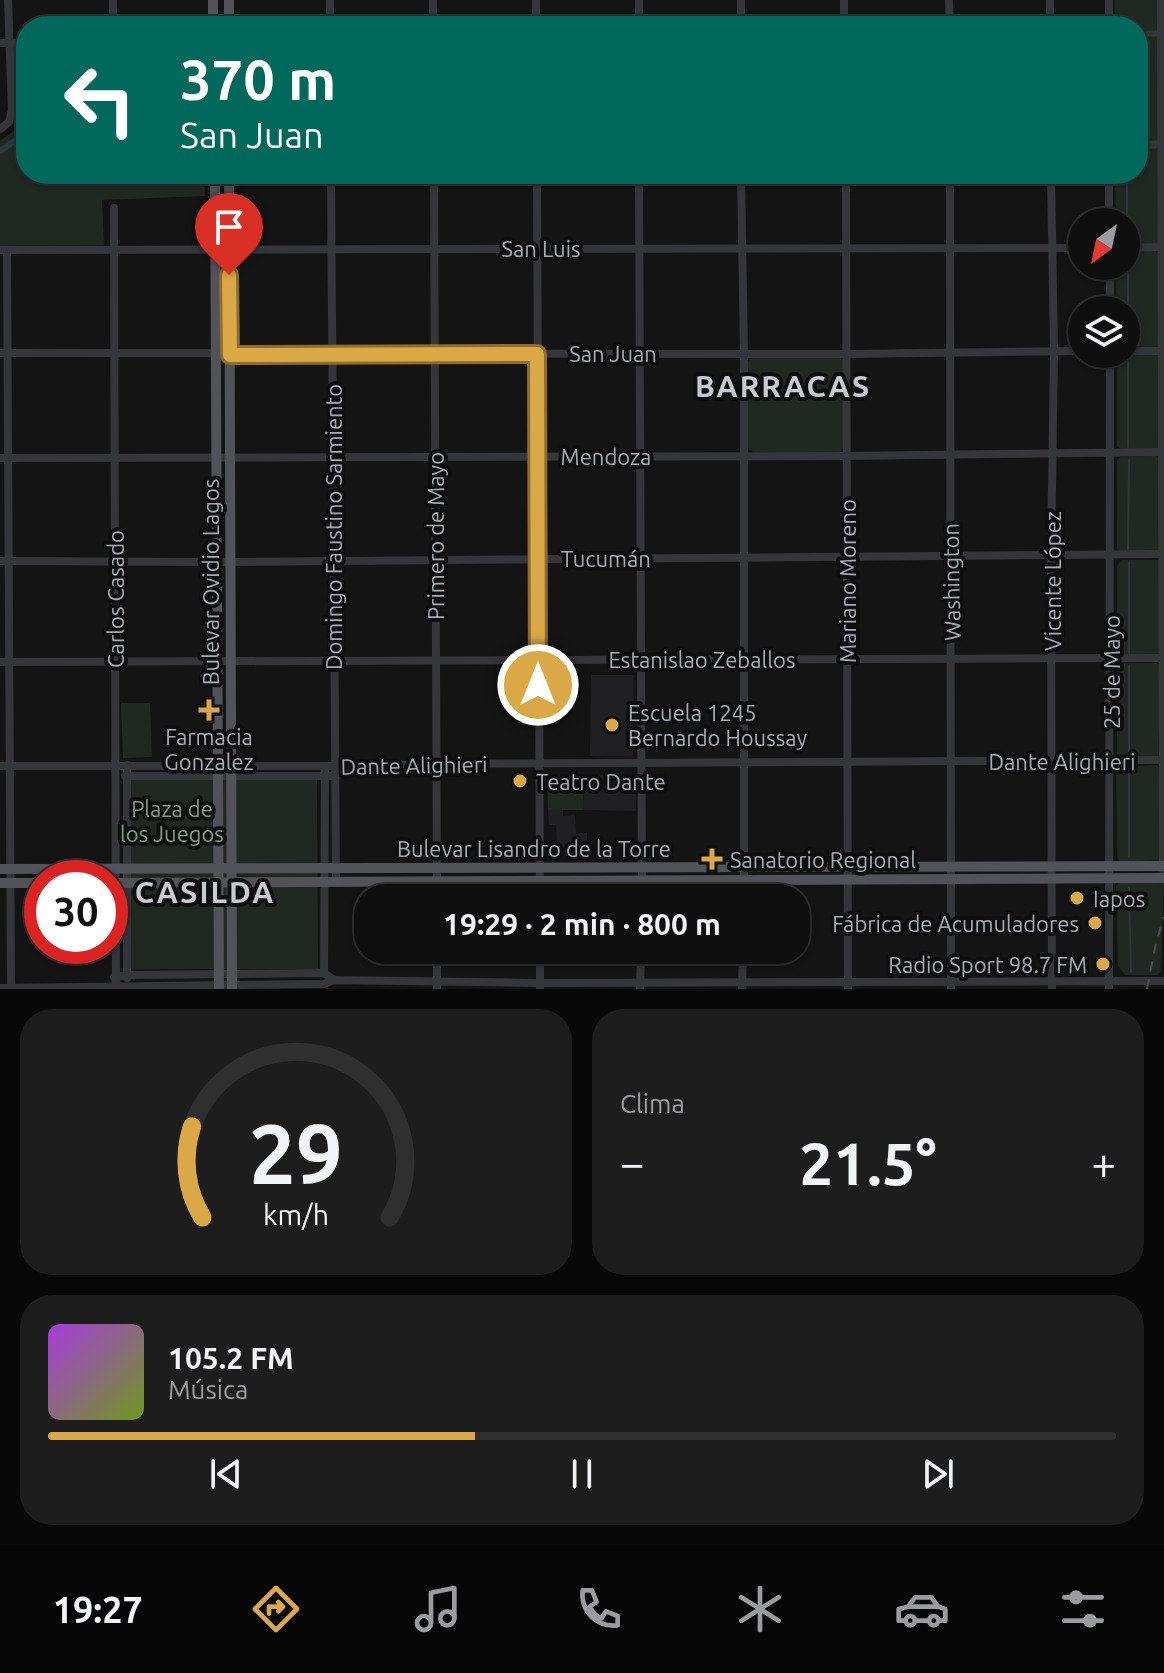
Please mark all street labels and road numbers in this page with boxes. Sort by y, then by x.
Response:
street label: San Luis [501,236,581,261]
street label: San Juan [569,341,657,366]
street label: Domingo Faustino Sarmiento [321,384,346,670]
street label: Mendoza [561,444,651,469]
street label: Primero de Mayo [423,452,448,620]
street label: Bulevar Ovidio Lagos [198,479,223,685]
street label: Mariano Moreno [835,499,860,663]
street label: Vicente López [1040,511,1065,651]
street label: Washington [937,523,965,641]
street label: Carlos Casado [103,530,128,668]
street label: Tucumán [561,546,651,571]
street label: 25 de Mayo [1099,615,1124,729]
street label: Estanislao Zeballos [609,647,795,672]
street label: Dante Alighieri [989,749,1135,774]
street label: Dante Alighieri [340,751,488,779]
street label: Bulevar Lisandro de la Torre [397,836,671,861]

